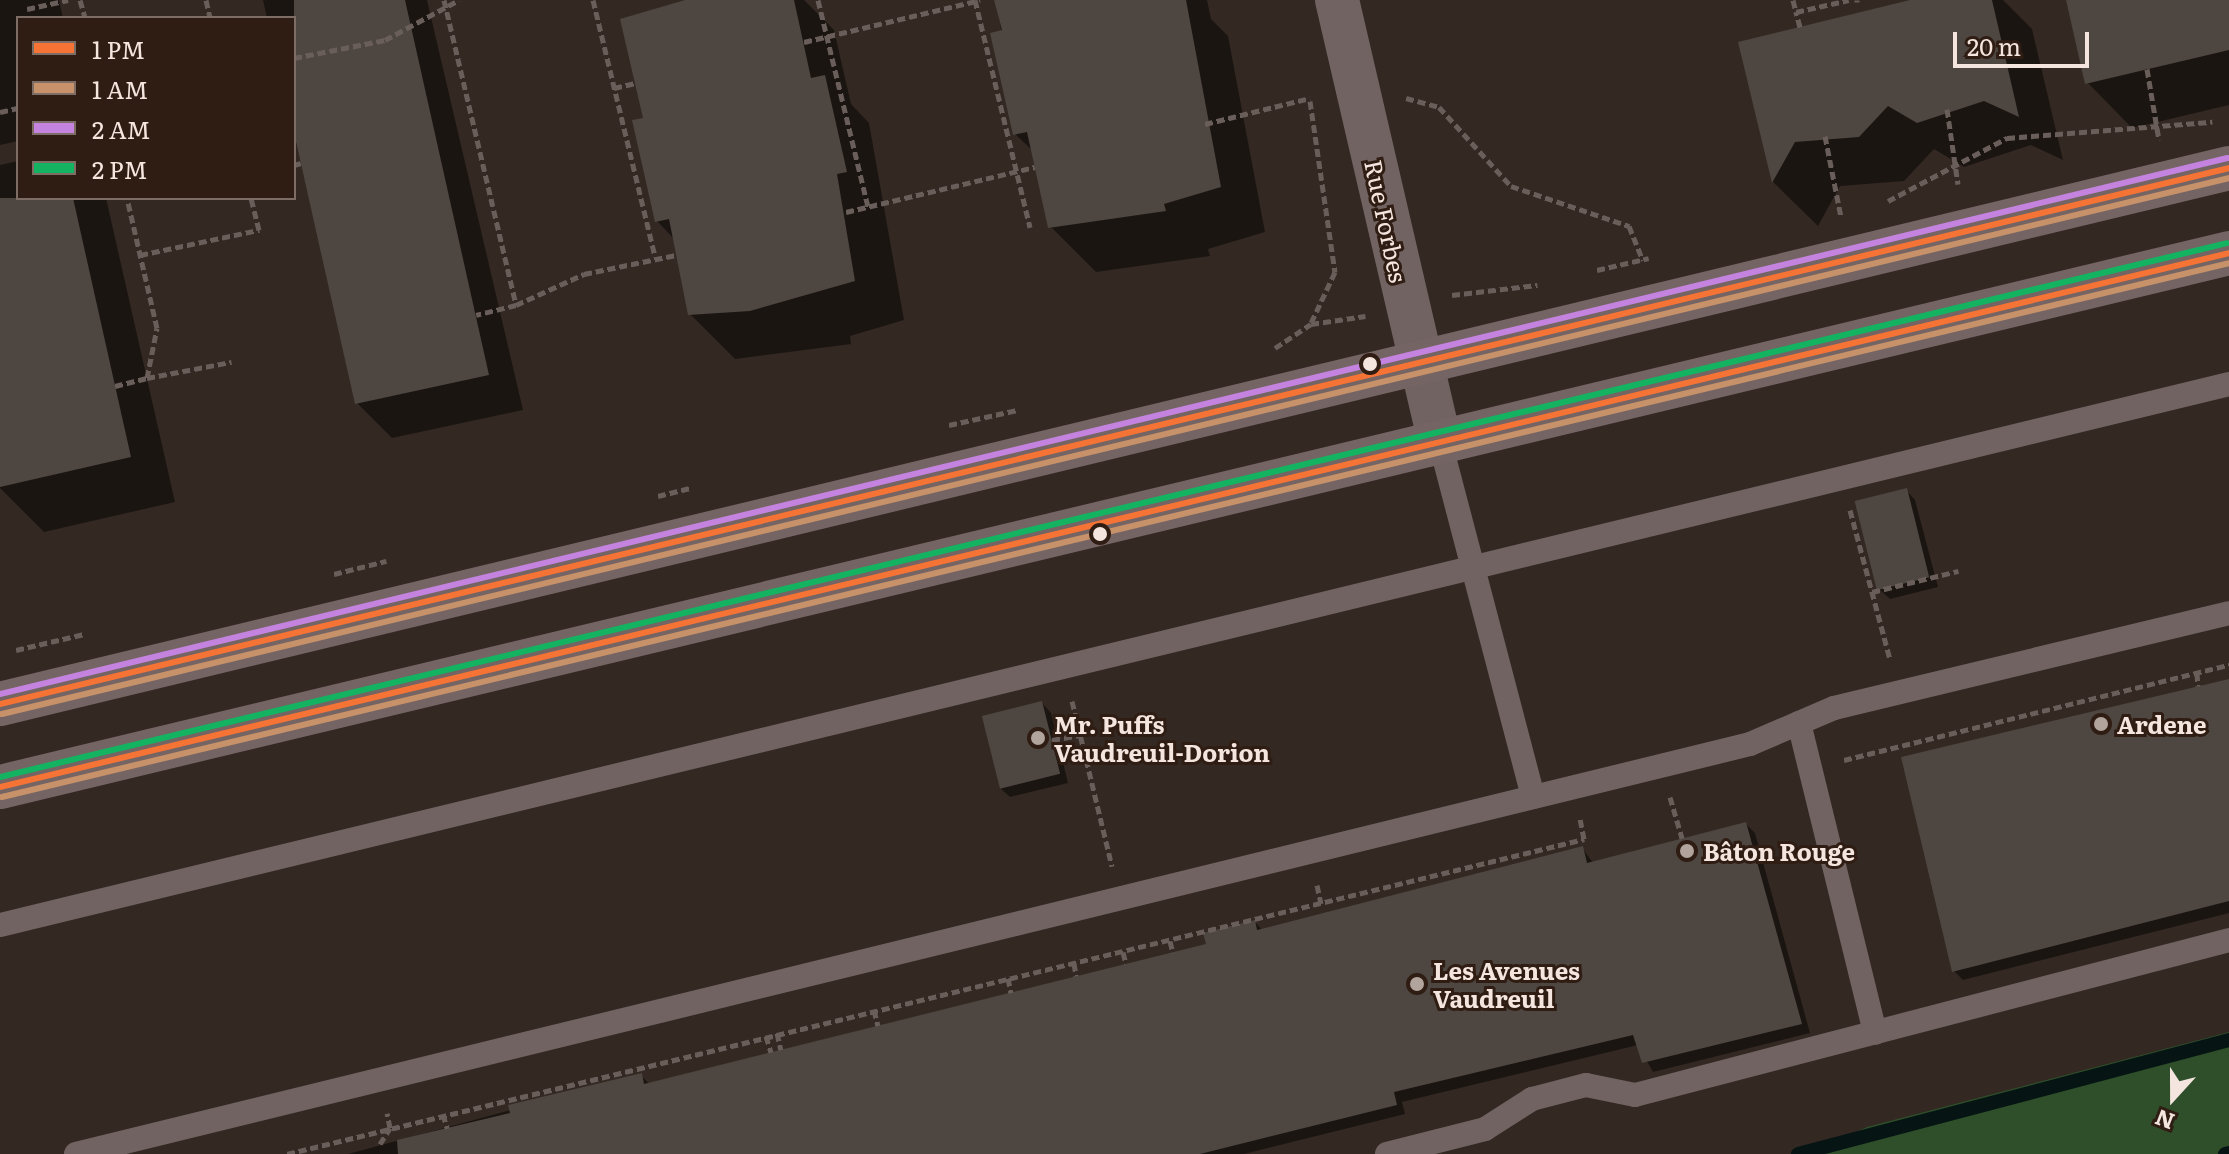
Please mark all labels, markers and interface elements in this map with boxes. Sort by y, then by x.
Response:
legend [16,16,296,200]
scale bar [1957,16,2093,66]
text: 20 m [1967,28,2021,63]
text: 1 PM [92,31,145,66]
text: 1 AM [92,71,148,106]
text: 2 AM [92,111,151,146]
text: 2 PM [92,151,148,186]
street label: Rue Forbes [1360,157,1414,285]
unlabelled marker [1362,356,1378,372]
unlabelled marker [1092,526,1108,542]
place label: Mr. Puffs Vaudreuil-Dorion [1054,710,1270,766]
place label: Ardene [2117,710,2207,738]
marker: Ardene [2092,715,2110,733]
marker: Mr. Puffs Vaudreuil-Dorion [1029,729,1047,747]
place label: Bâton Rouge [1703,837,1855,865]
marker: Bâton Rouge [1678,842,1696,860]
place label: Les Avenues Vaudreuil [1433,956,1580,1012]
marker: Les Avenues Vaudreuil [1408,975,1426,993]
north arrow [2133,1058,2213,1138]
text: N [2150,1102,2179,1140]

